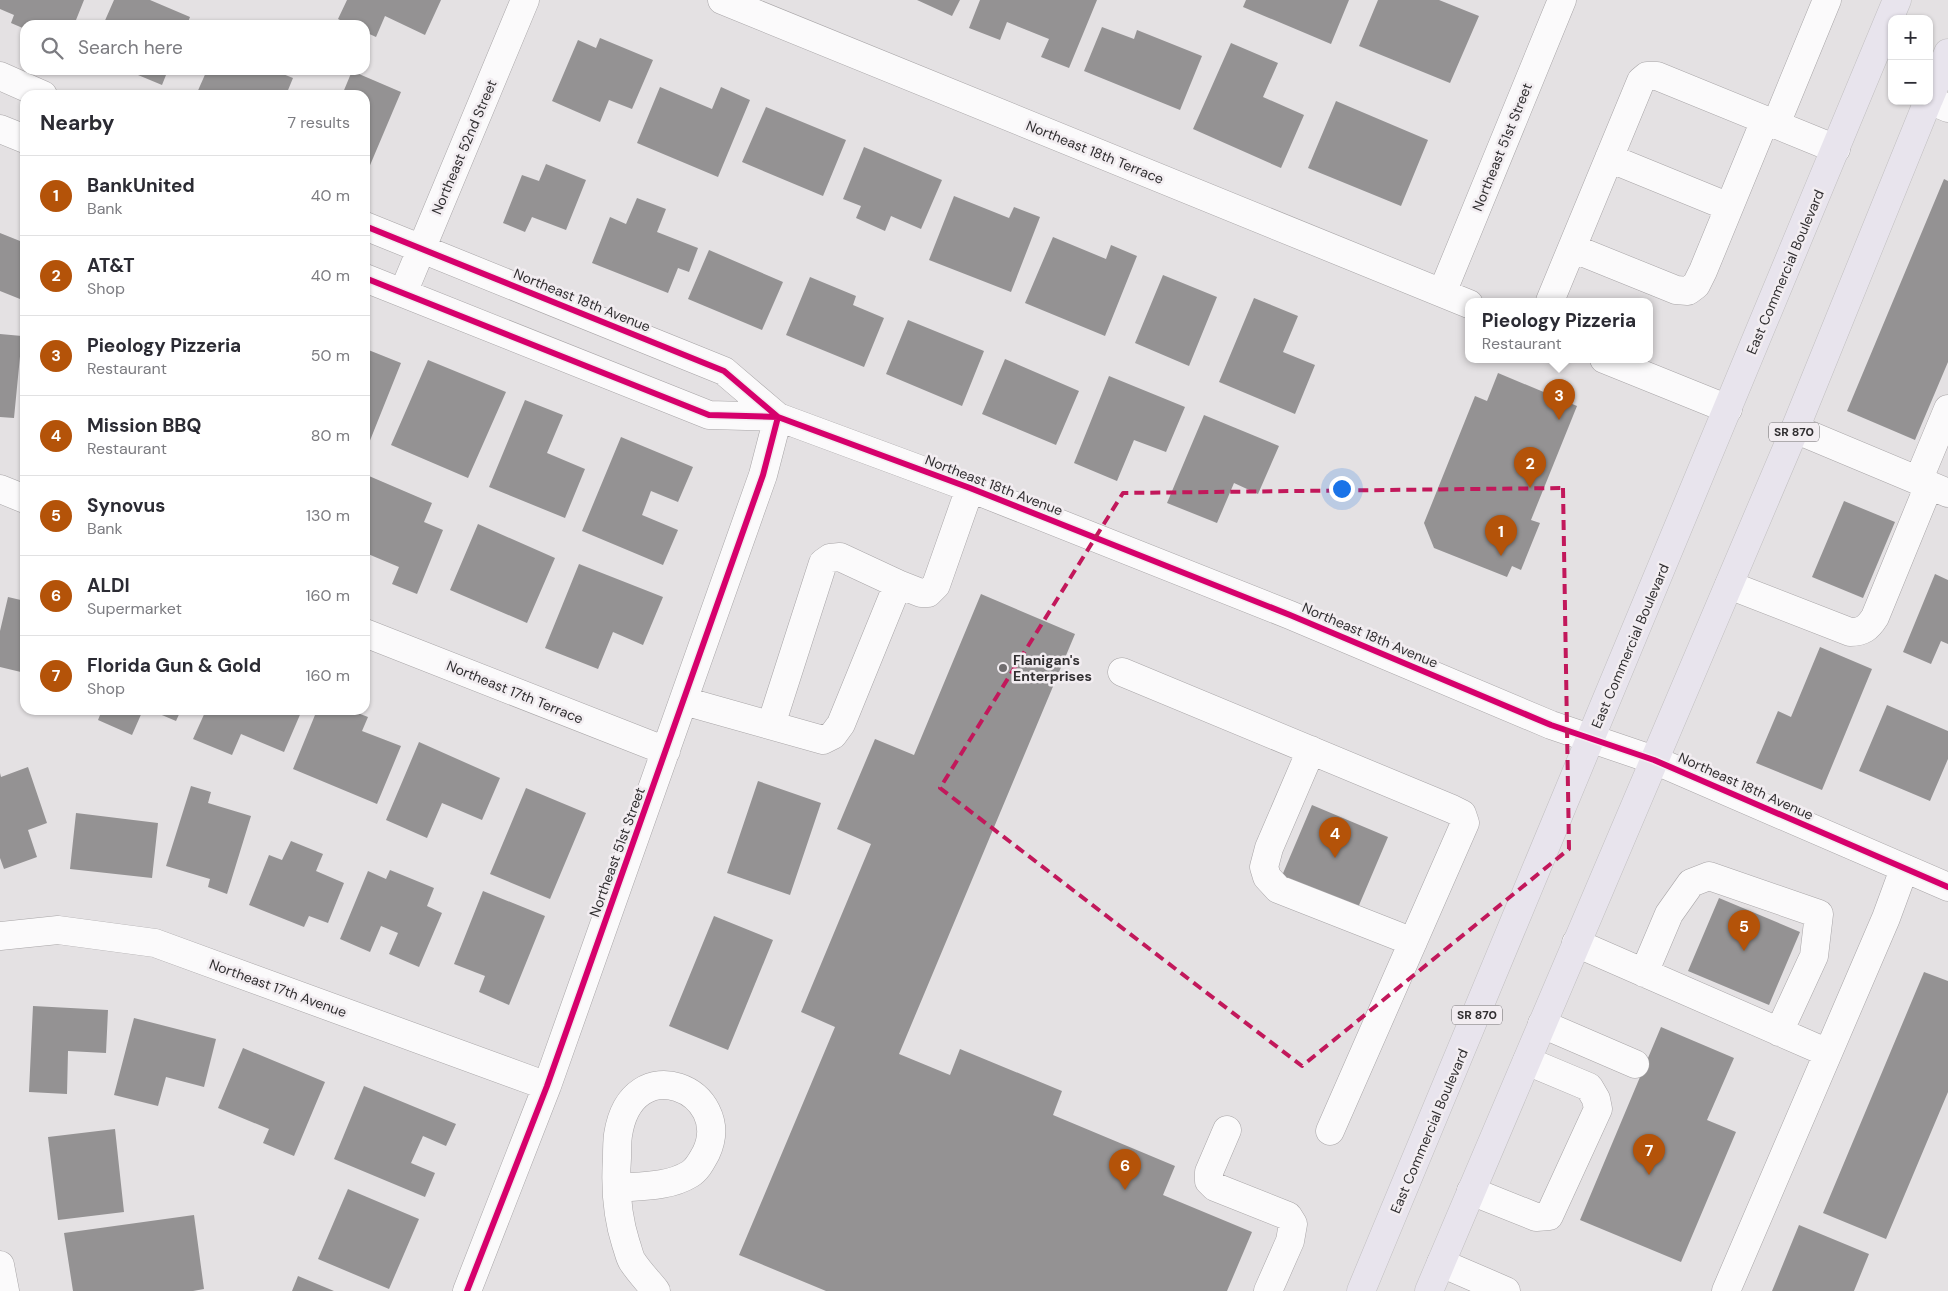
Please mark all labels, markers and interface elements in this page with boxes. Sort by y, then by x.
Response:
map controls [1888,15,1933,105]
button: + [1888,15,1933,60]
search box [20,20,370,75]
icon: search [38,34,66,62]
text: Search here [78,35,183,60]
button: − [1888,60,1933,105]
street label: Northeast 52nd Street [427,77,501,217]
street label: Northeast 51st Street [1468,80,1536,214]
text: Nearby [40,109,114,137]
text: 7 results [287,112,350,133]
street label: Northeast 18th Terrace [1024,116,1166,188]
text: BankUnited [87,173,195,198]
text: 1 [53,185,59,206]
text: 40 m [311,185,350,206]
street label: East Commercial Boulevard [1742,187,1828,357]
text: Bank [87,198,123,219]
text: AT&T [87,253,135,278]
street label: Northeast 18th Avenue [511,264,653,336]
text: 2 [51,265,61,286]
text: 40 m [311,265,350,286]
text: Shop [87,278,125,299]
popup [1465,298,1653,363]
text: Pieology Pizzeria [1482,308,1636,333]
text: Pieology Pizzeria [87,333,241,358]
text: Restaurant [1482,333,1562,354]
text: 3 [51,345,61,366]
text: 50 m [311,345,350,366]
text: Restaurant [87,358,167,379]
pin: 3 [1543,379,1575,420]
text: Mission BBQ [87,413,201,438]
road number: SR 870 [1769,422,1819,442]
text: 4 [51,425,61,446]
text: 80 m [311,425,350,446]
text: Restaurant [87,438,167,459]
pin: 2 [1514,447,1546,488]
street label: Northeast 18th Avenue [923,450,1065,520]
your location [1329,476,1355,502]
text: Synovus [87,493,165,518]
text: 5 [51,505,61,526]
text: 130 m [306,505,350,526]
pin: 1 [1485,515,1517,556]
text: Bank [87,518,123,539]
street label: East Commercial Boulevard [1587,561,1673,731]
text: ALDI [87,573,130,598]
text: 6 [51,585,61,606]
text: 160 m [306,585,350,606]
text: Supermarket [87,598,182,619]
street label: Northeast 18th Avenue [1299,598,1441,672]
place label: Flanigan's Enterprises [1013,651,1092,685]
text: Florida Gun & Gold [87,653,261,678]
street label: Northeast 17th Terrace [444,656,586,728]
marker: Flanigan's Enterprises [997,662,1009,674]
text: 7 [52,665,60,686]
text: 160 m [306,665,350,686]
text: Shop [87,678,125,699]
street label: Northeast 18th Avenue [1676,748,1816,824]
street label: Northeast 51st Street [585,785,649,919]
pin: 4 [1319,817,1351,858]
pin: 5 [1728,910,1760,951]
street label: Northeast 17th Avenue [207,955,349,1021]
road number: SR 870 [1452,1006,1502,1024]
street label: East Commercial Boulevard [1386,1046,1472,1216]
pin: 7 [1633,1134,1665,1175]
pin: 6 [1109,1149,1141,1190]

